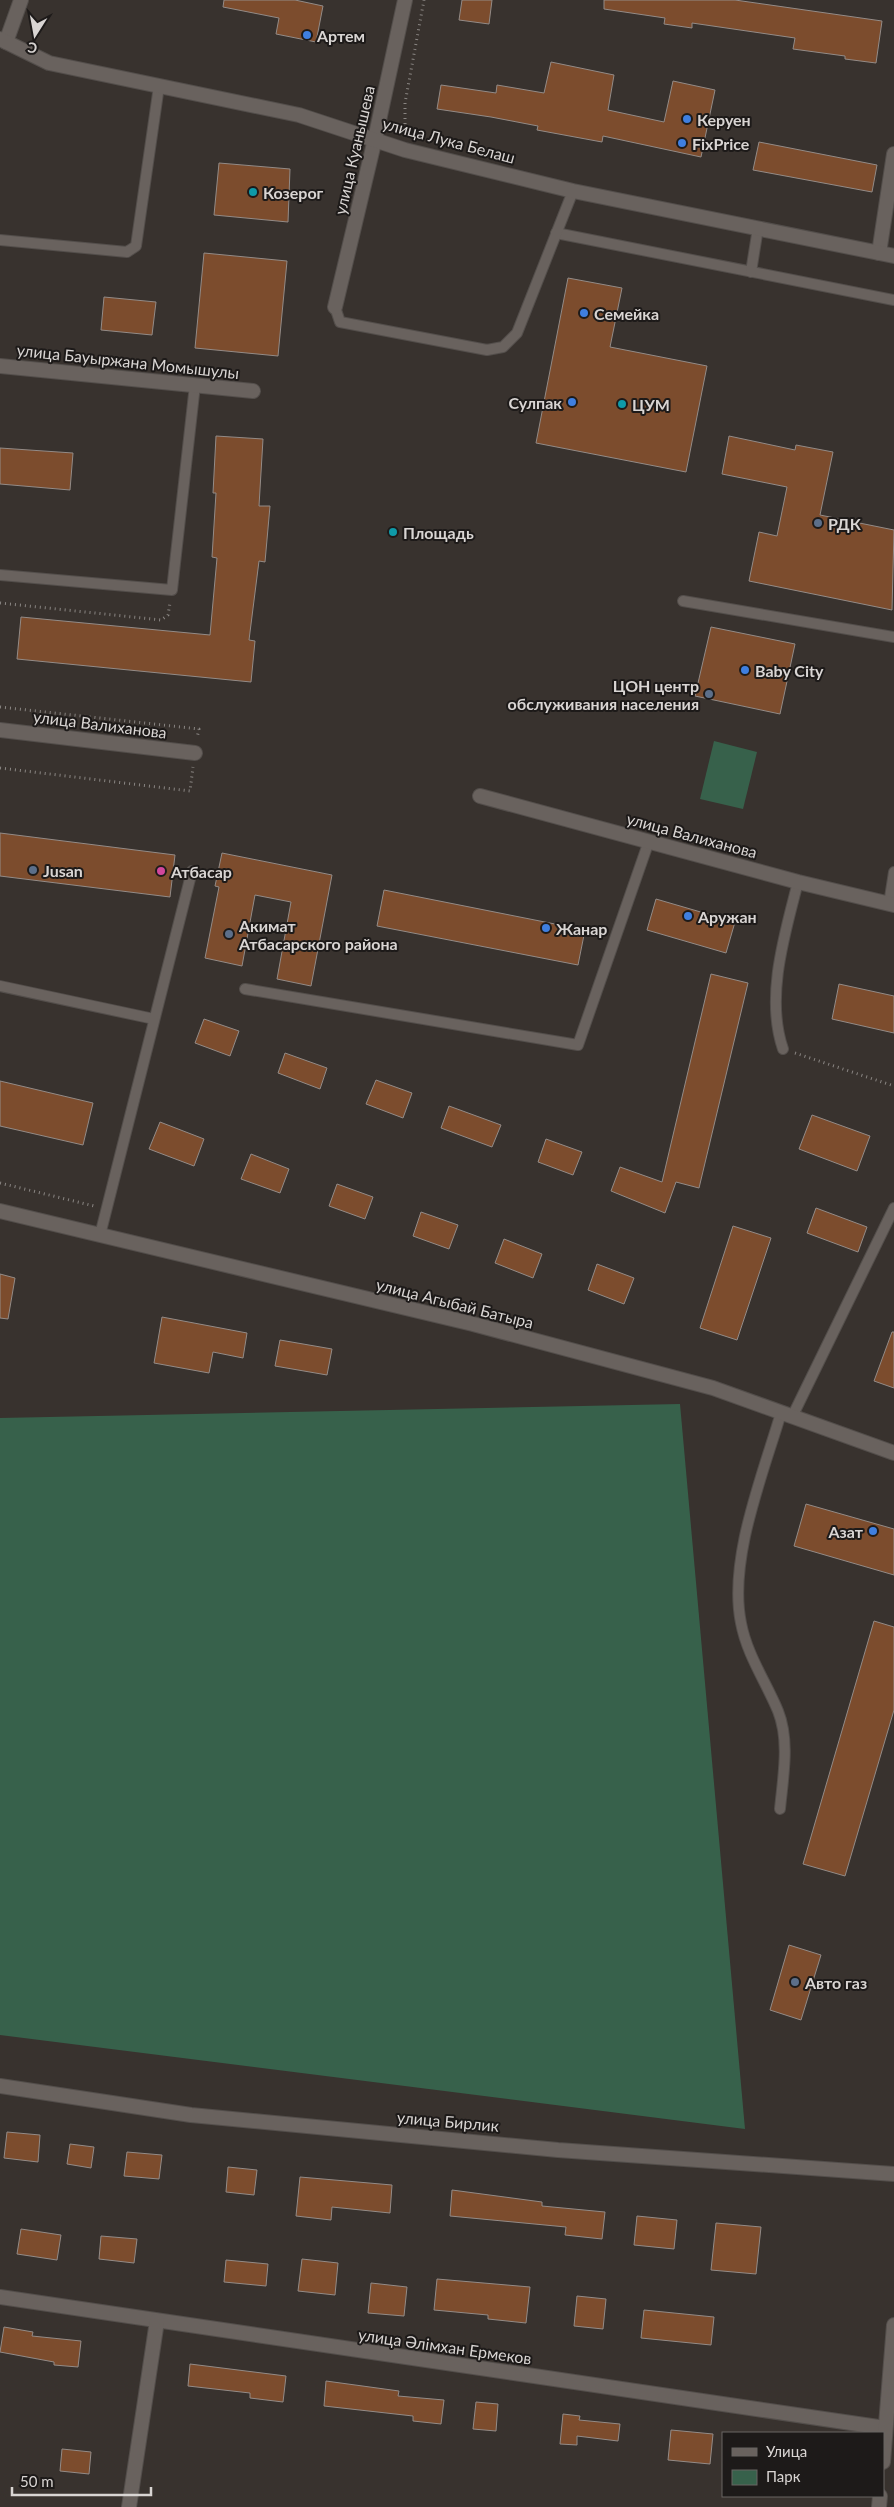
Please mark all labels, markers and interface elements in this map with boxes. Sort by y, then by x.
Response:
north arrow [10,10,60,60]
place label: Артем [316,26,365,45]
marker: Артем [301,29,313,41]
text: С [26,39,39,57]
street label: улица Куанышева [330,84,378,216]
place label: Керуен [697,110,751,129]
street label: улица Лука Белаш [381,113,517,167]
marker: Керуен [681,113,693,125]
place label: FixPrice [692,134,750,153]
marker: FixPrice [676,137,688,149]
place label: Козерог [263,183,324,202]
marker: Козерог [247,186,259,198]
place label: Семейка [594,304,659,323]
marker: Семейка [578,307,590,319]
street label: улица Бауыржана Момышулы [16,340,240,382]
place label: Сулпак [509,393,562,412]
place label: ЦУМ [632,395,670,414]
marker: Сулпак [566,396,578,408]
marker: ЦУМ [616,398,628,410]
place label: РДК [828,514,862,533]
marker: РДК [812,517,824,529]
place label: Площадь [403,523,474,542]
marker: Площадь [387,526,399,538]
place label: Baby City [755,661,824,680]
marker: Baby City [739,664,751,676]
place label: ЦОН центр обслуживания населения [508,676,699,713]
marker: ЦОН центр обслуживания населения [703,688,715,700]
street label: улица Валиханова [32,706,168,742]
street label: улица Валиханова [625,808,759,862]
place label: Jusan [43,861,83,880]
place label: Атбасар [170,862,232,881]
marker: Jusan [27,864,39,876]
marker: Атбасар [155,865,167,877]
place label: Аружан [697,907,757,926]
marker: Аружан [682,910,694,922]
place label: Акимат Атбасарского района [238,916,398,953]
place label: Жанар [556,919,607,938]
marker: Жанар [540,922,552,934]
marker: Акимат Атбасарского района [223,928,235,940]
street label: улица Агыбай Батыра [374,1274,536,1332]
place label: Азат [828,1522,864,1541]
marker: Азат [867,1525,879,1537]
place label: Авто газ [804,1973,867,1992]
marker: Авто газ [789,1976,801,1988]
street label: улица Бирлик [396,2107,501,2135]
street label: улица Әлімхан Ермеков [357,2324,533,2368]
legend [722,2432,884,2497]
text: Улица [766,2442,807,2460]
scale bar [12,2464,151,2496]
text: Парк [766,2467,801,2485]
text: 50 m [20,2472,54,2490]

